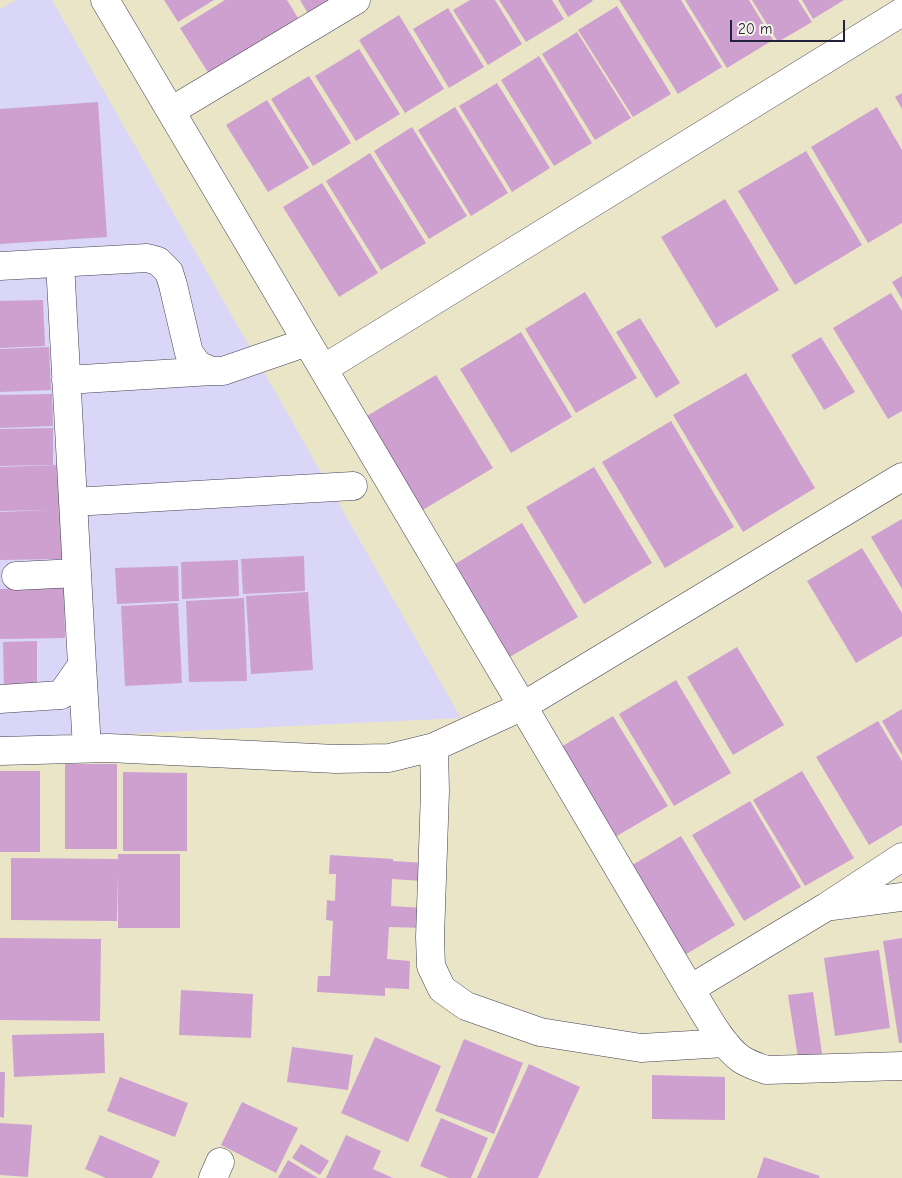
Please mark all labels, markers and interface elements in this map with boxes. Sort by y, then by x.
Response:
scale bar [732,10,847,42]
text: 20 m [738,20,772,38]

